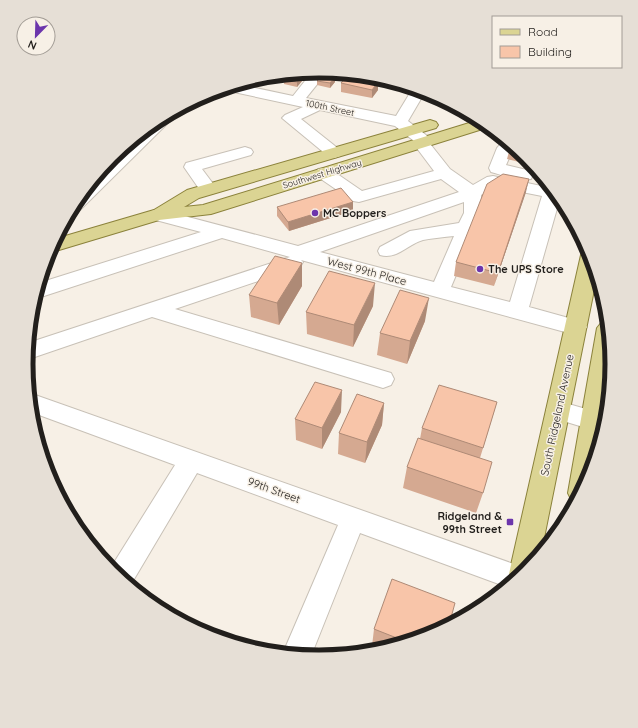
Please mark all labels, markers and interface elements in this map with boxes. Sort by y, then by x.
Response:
north arrow [16,16,56,56]
legend [492,16,622,68]
text: Road [528,24,558,39]
text: N [26,37,39,53]
text: Building [528,44,572,59]
street label: 100th Street [305,97,355,118]
street label: Southwest Highway [281,156,363,191]
place label: MC Boppers [323,206,386,220]
marker: MC Boppers [310,208,320,218]
street label: West 99th Place [326,254,408,288]
place label: The UPS Store [488,262,564,276]
marker: The UPS Store [475,264,485,274]
street label: South Ridgeland Avenue [537,353,577,477]
street label: 99th Street [246,474,303,506]
place label: Ridgeland & 99th Street [437,509,502,536]
marker: Ridgeland & 99th Street [505,517,515,527]

